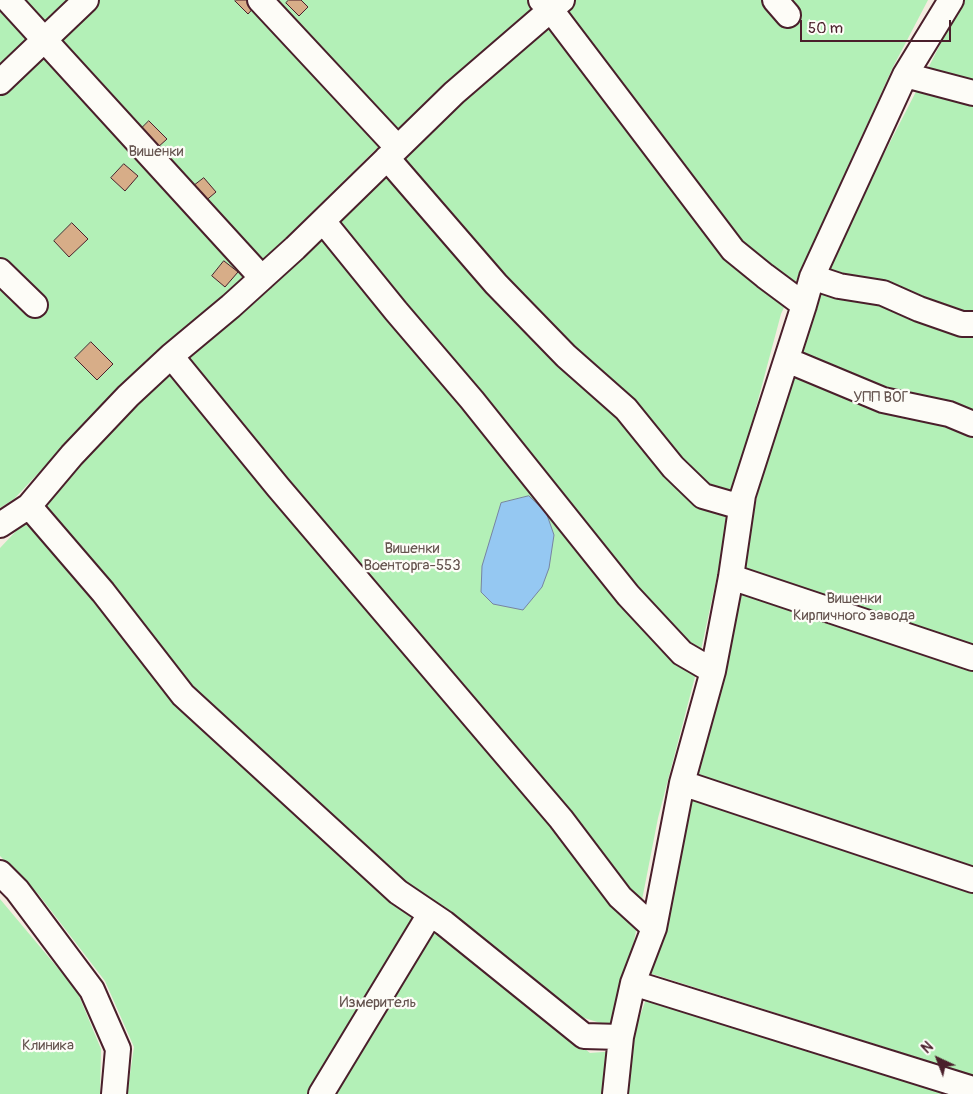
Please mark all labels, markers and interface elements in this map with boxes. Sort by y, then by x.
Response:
scale bar [803,10,954,42]
text: 50 m [808,19,843,38]
park label: Вишенки [128,143,184,161]
park label: УПП ВОГ [853,389,909,407]
park label: Вишенки Военторга-553 [363,540,461,575]
park label: Вишенки Кирпичного завода [793,590,915,625]
park label: Измеритель [340,994,416,1012]
north arrow [913,1034,963,1084]
park label: Клиника [22,1037,74,1055]
text: N [918,1038,937,1057]

